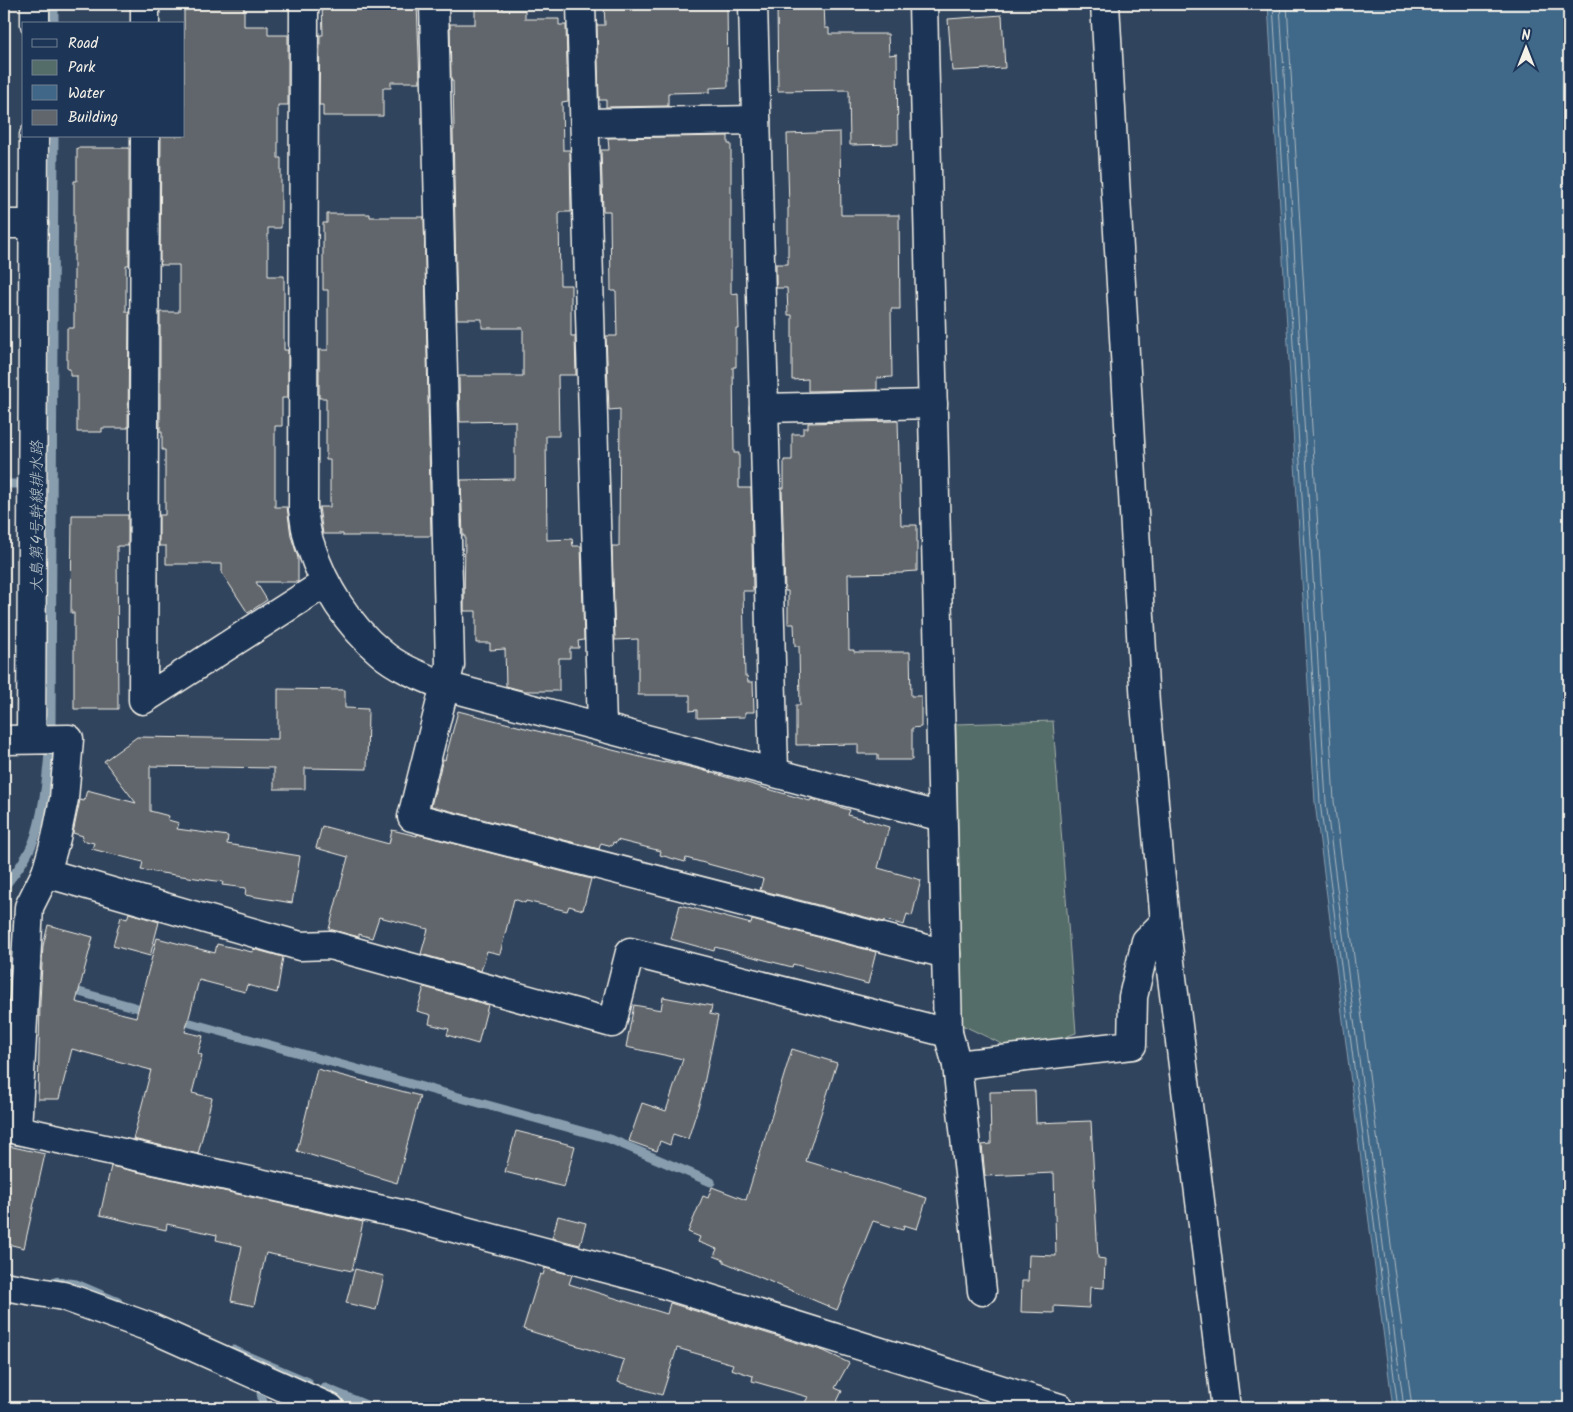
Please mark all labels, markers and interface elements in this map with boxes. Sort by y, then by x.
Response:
legend [22,22,185,138]
north arrow [1500,22,1550,72]
text: N [1522,25,1531,47]
text: Road [68,32,99,56]
text: Park [68,56,96,80]
text: Water [68,82,105,106]
text: Building [68,106,118,130]
water label: 大島第4号幹線排水路 [25,440,50,593]

